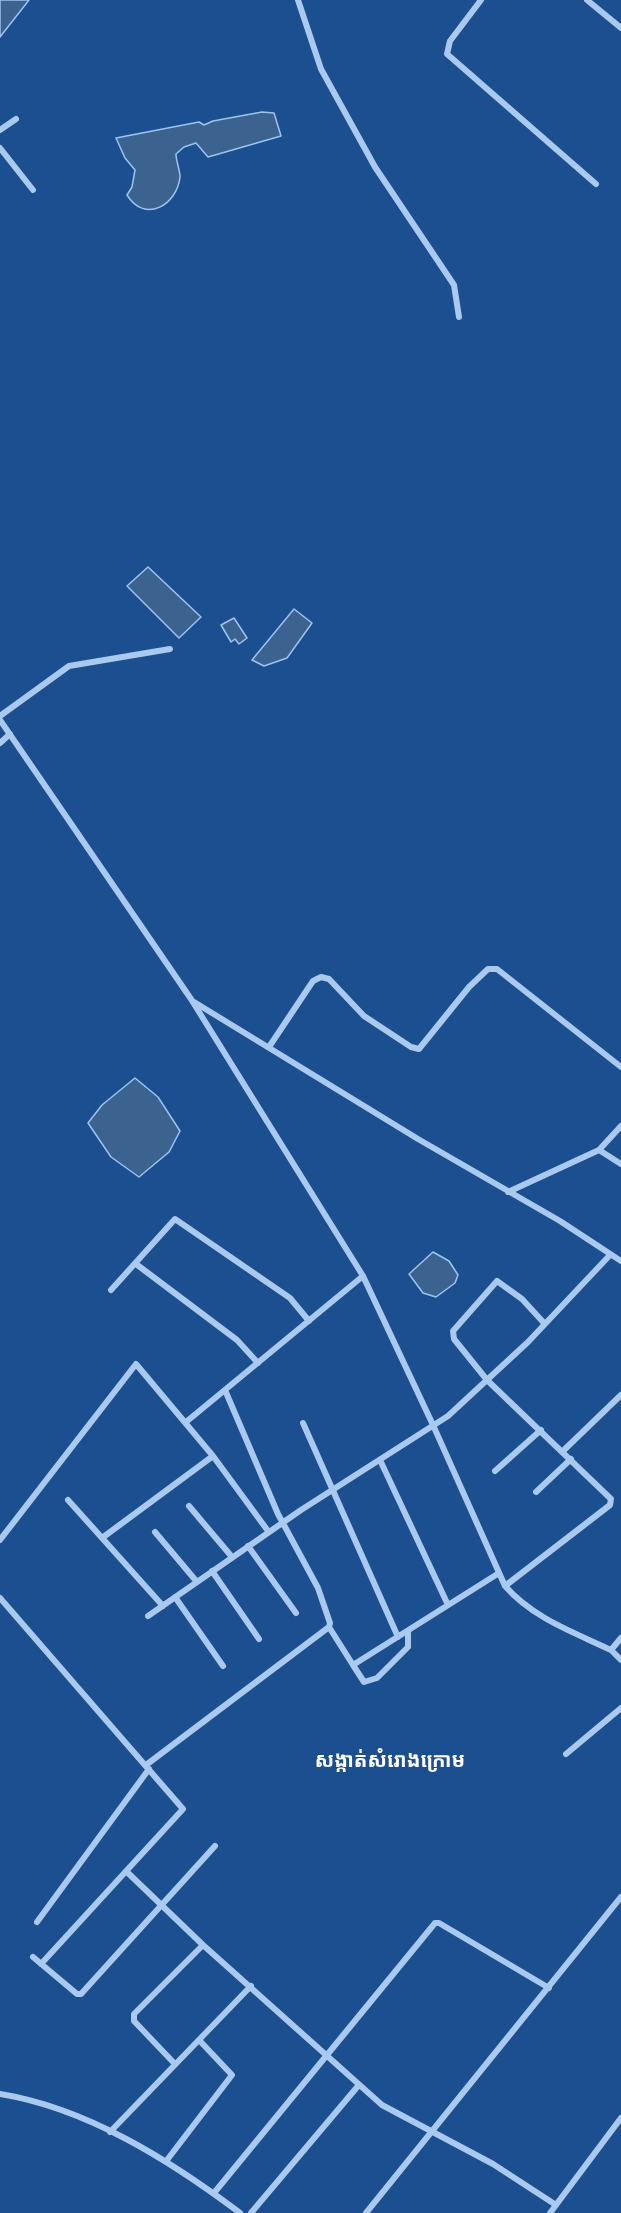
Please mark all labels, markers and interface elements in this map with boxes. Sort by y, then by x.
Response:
district label: សង្កាត់សំរោងក្រោម [315,1749,465,1773]

